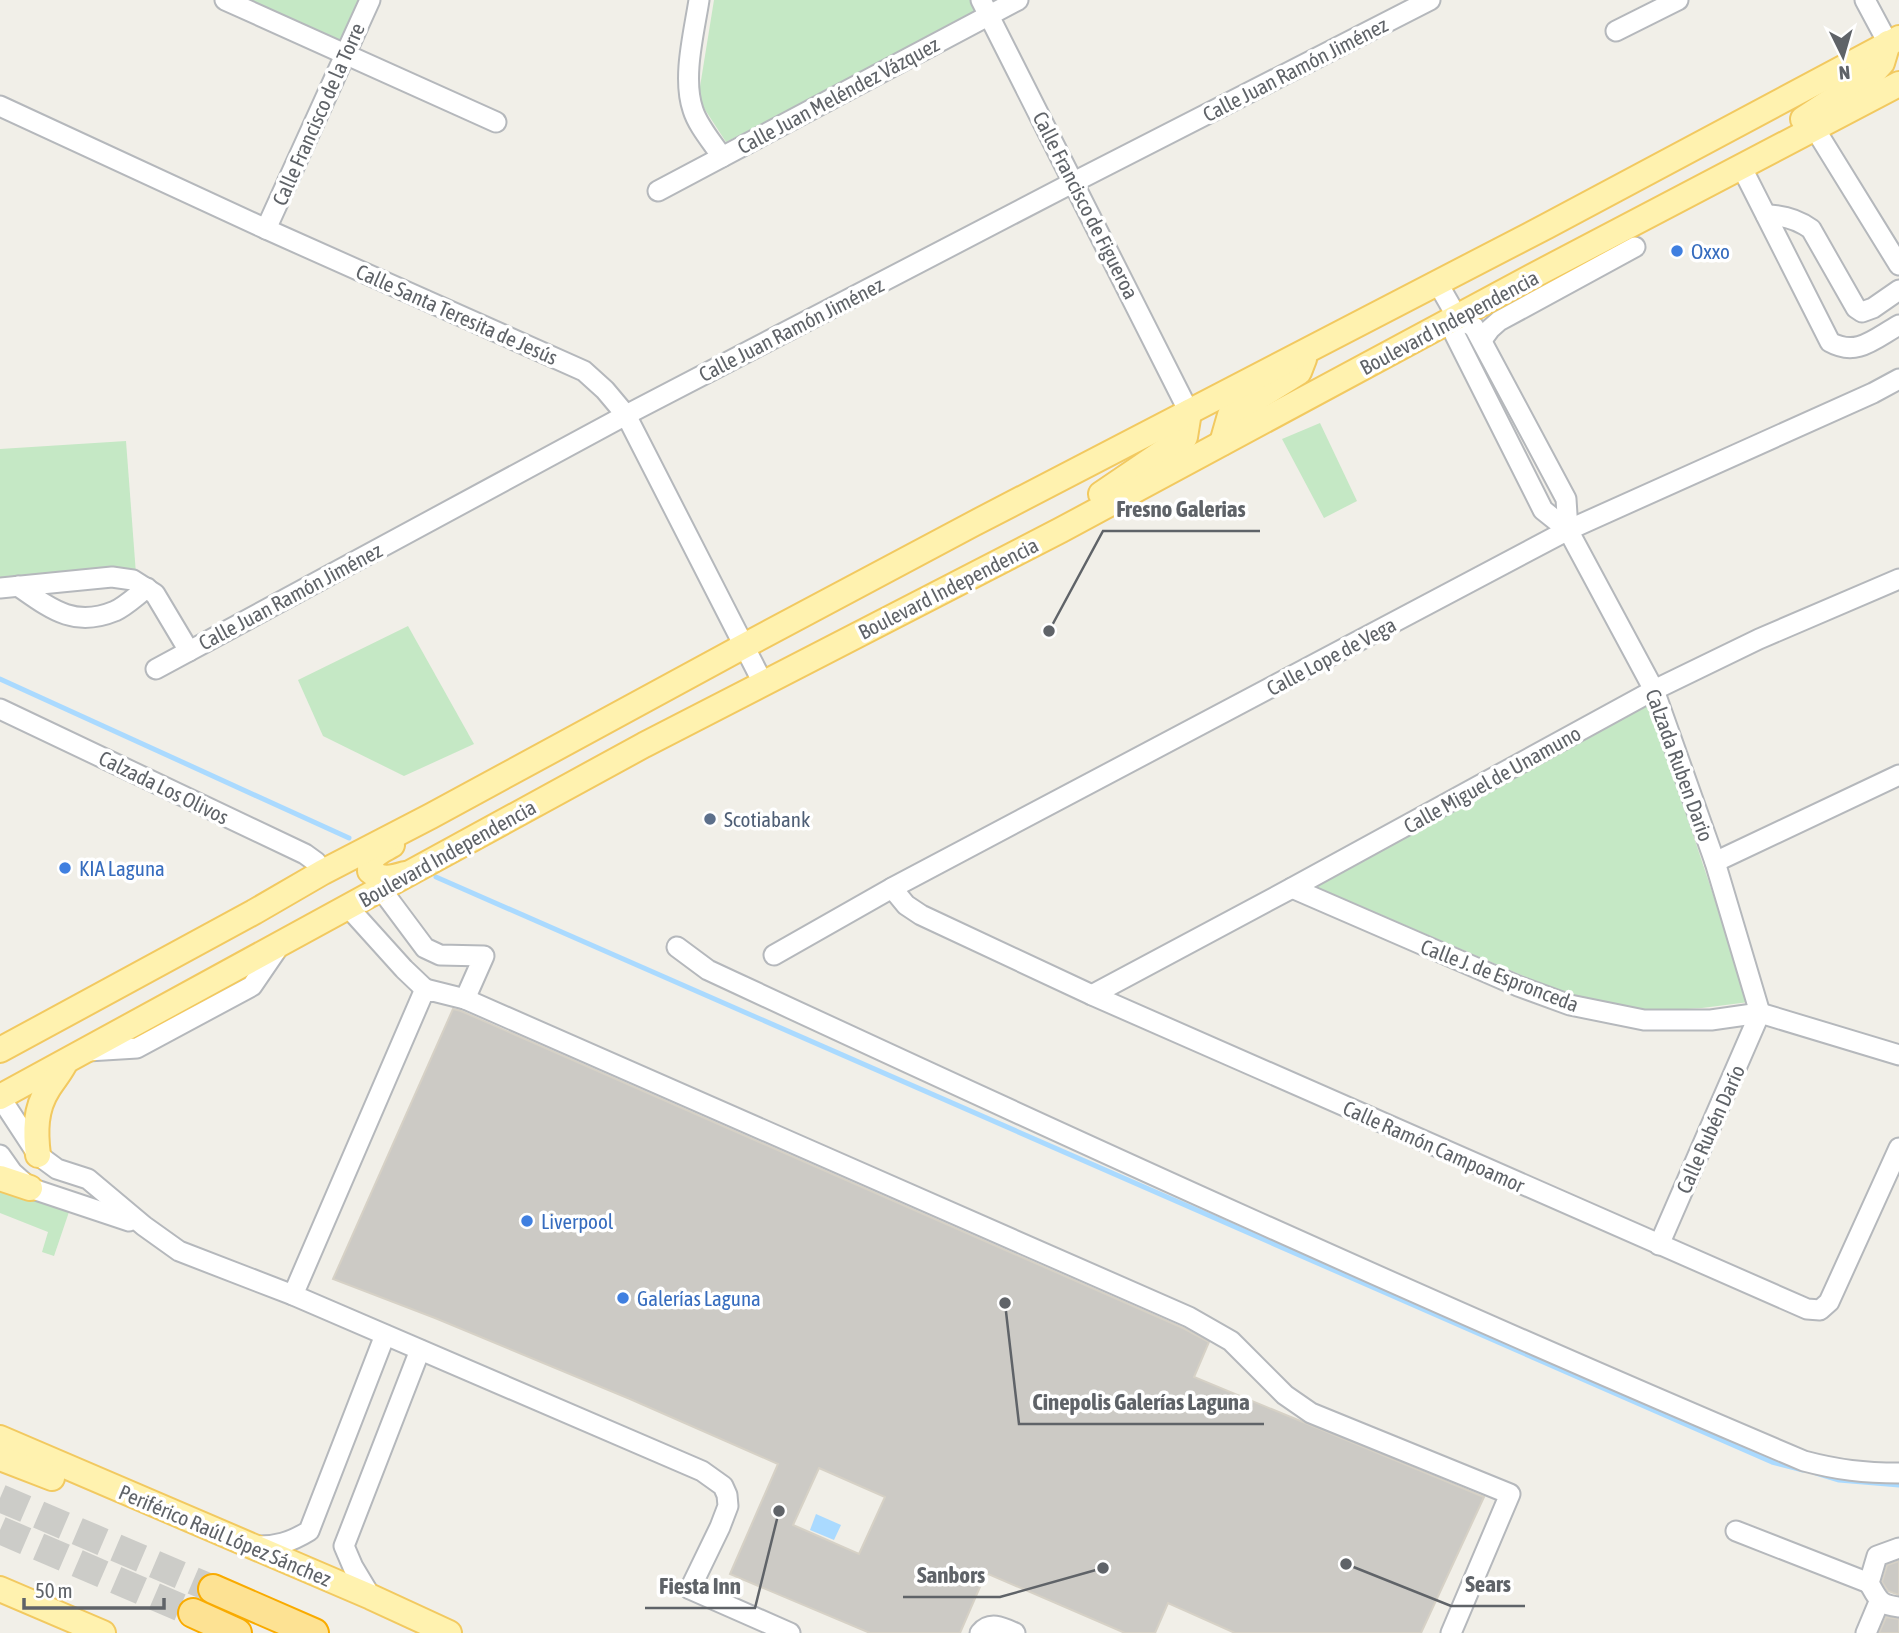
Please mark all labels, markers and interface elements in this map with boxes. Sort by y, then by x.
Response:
street label: Calle Juan Ramón Jiménez [1199,12,1392,126]
street label: Calle Francisco de la Torre [267,19,369,209]
north arrow [1808,21,1878,91]
street label: Calle Juan Meléndez Vázquez [733,31,943,158]
text: N [1838,61,1851,84]
street label: Calle Francisco de Figueroa [1028,107,1144,303]
place label: Oxxo [1691,239,1730,263]
marker: Oxxo [1669,243,1685,259]
street label: Calle Santa Teresita de Jesús [353,259,561,369]
street label: Boulevard Independencia [1356,265,1542,379]
street label: Calle Juan Ramón Jiménez [695,272,888,386]
callout: Fresno Galerias [1103,487,1260,531]
text: Fresno Galerias [1116,496,1246,522]
street label: Boulevard Independencia [854,532,1042,644]
street label: Calle Juan Ramón Jiménez [194,537,386,654]
street label: Calle Lope de Vega [1262,612,1400,700]
street label: Calzada Ruben Dario [1641,686,1719,844]
street label: Calle Miguel de Unamuno [1399,720,1585,838]
street label: Calzada Los Olivos [95,745,233,829]
street label: Boulevard Independencia [354,794,540,912]
place label: Scotiabank [724,807,810,831]
marker: Scotiabank [702,811,718,827]
place label: KIA Laguna [79,856,165,880]
marker: KIA Laguna [57,860,73,876]
street label: Calle J. de Espronceda [1418,934,1582,1016]
street label: Calle Rubén Darío [1671,1061,1749,1197]
street label: Calle Ramón Campoamor [1340,1095,1529,1197]
place label: Liverpool [541,1209,614,1233]
marker: Liverpool [519,1213,535,1229]
place label: Galerías Laguna [637,1286,761,1310]
marker: Galerías Laguna [615,1290,631,1306]
callout: Cinepolis Galerías Laguna [1019,1380,1264,1424]
text: Cinepolis Galerías Laguna [1032,1389,1250,1415]
street label: Periférico Raúl López Sánchez [115,1479,335,1591]
callout: Sanbors [903,1553,1000,1597]
text: Sanbors [917,1562,985,1588]
callout: Sears [1451,1562,1525,1606]
callout: Fiesta Inn [645,1564,755,1608]
scale bar [24,1566,164,1610]
text: Sears [1465,1571,1511,1597]
text: Fiesta Inn [659,1573,741,1599]
text: 50 m [35,1578,73,1602]

